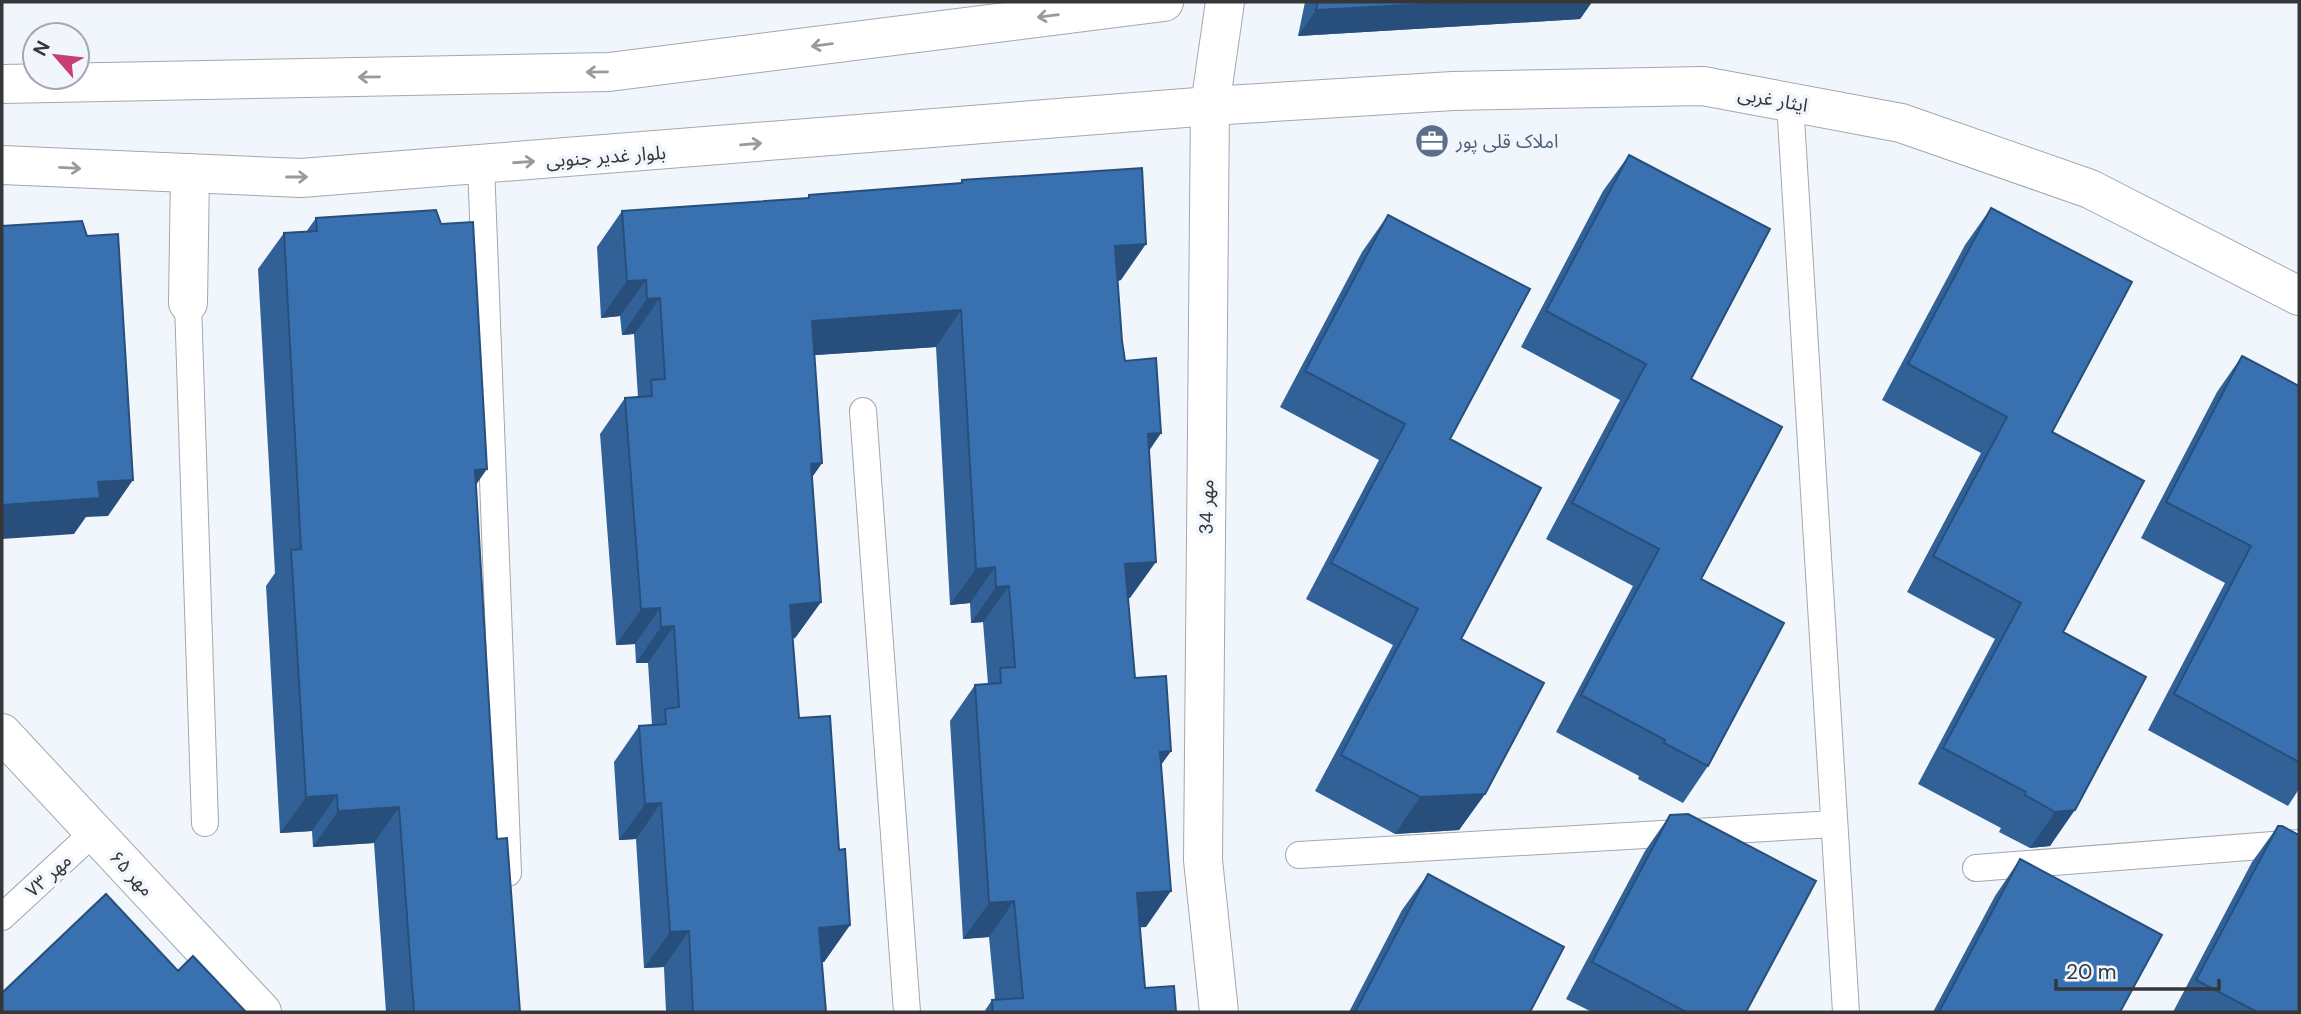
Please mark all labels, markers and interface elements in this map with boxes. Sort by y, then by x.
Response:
one-way arrow [1037,10,1060,23]
north arrow [21,21,91,91]
text: N [27,36,56,60]
one-way arrow [811,39,834,52]
one-way arrow [585,65,608,79]
one-way arrow [358,70,381,84]
street label: ایثار غربی [1736,81,1810,118]
office icon: املاک قلی پور [1413,122,1451,160]
place label: املاک قلی پور [1455,129,1558,154]
one-way arrow [739,137,762,150]
street label: بلوار غدیر جنوبی [545,140,667,173]
one-way arrow [512,155,535,168]
one-way arrow [58,161,81,174]
one-way arrow [285,171,308,184]
street label: مهر 34 [1194,479,1219,535]
street label: مهر ۶۵ [104,845,159,902]
street label: مهر ۷۳ [20,848,77,903]
scale bar [2056,948,2219,992]
text: 20 m [2066,958,2117,986]

